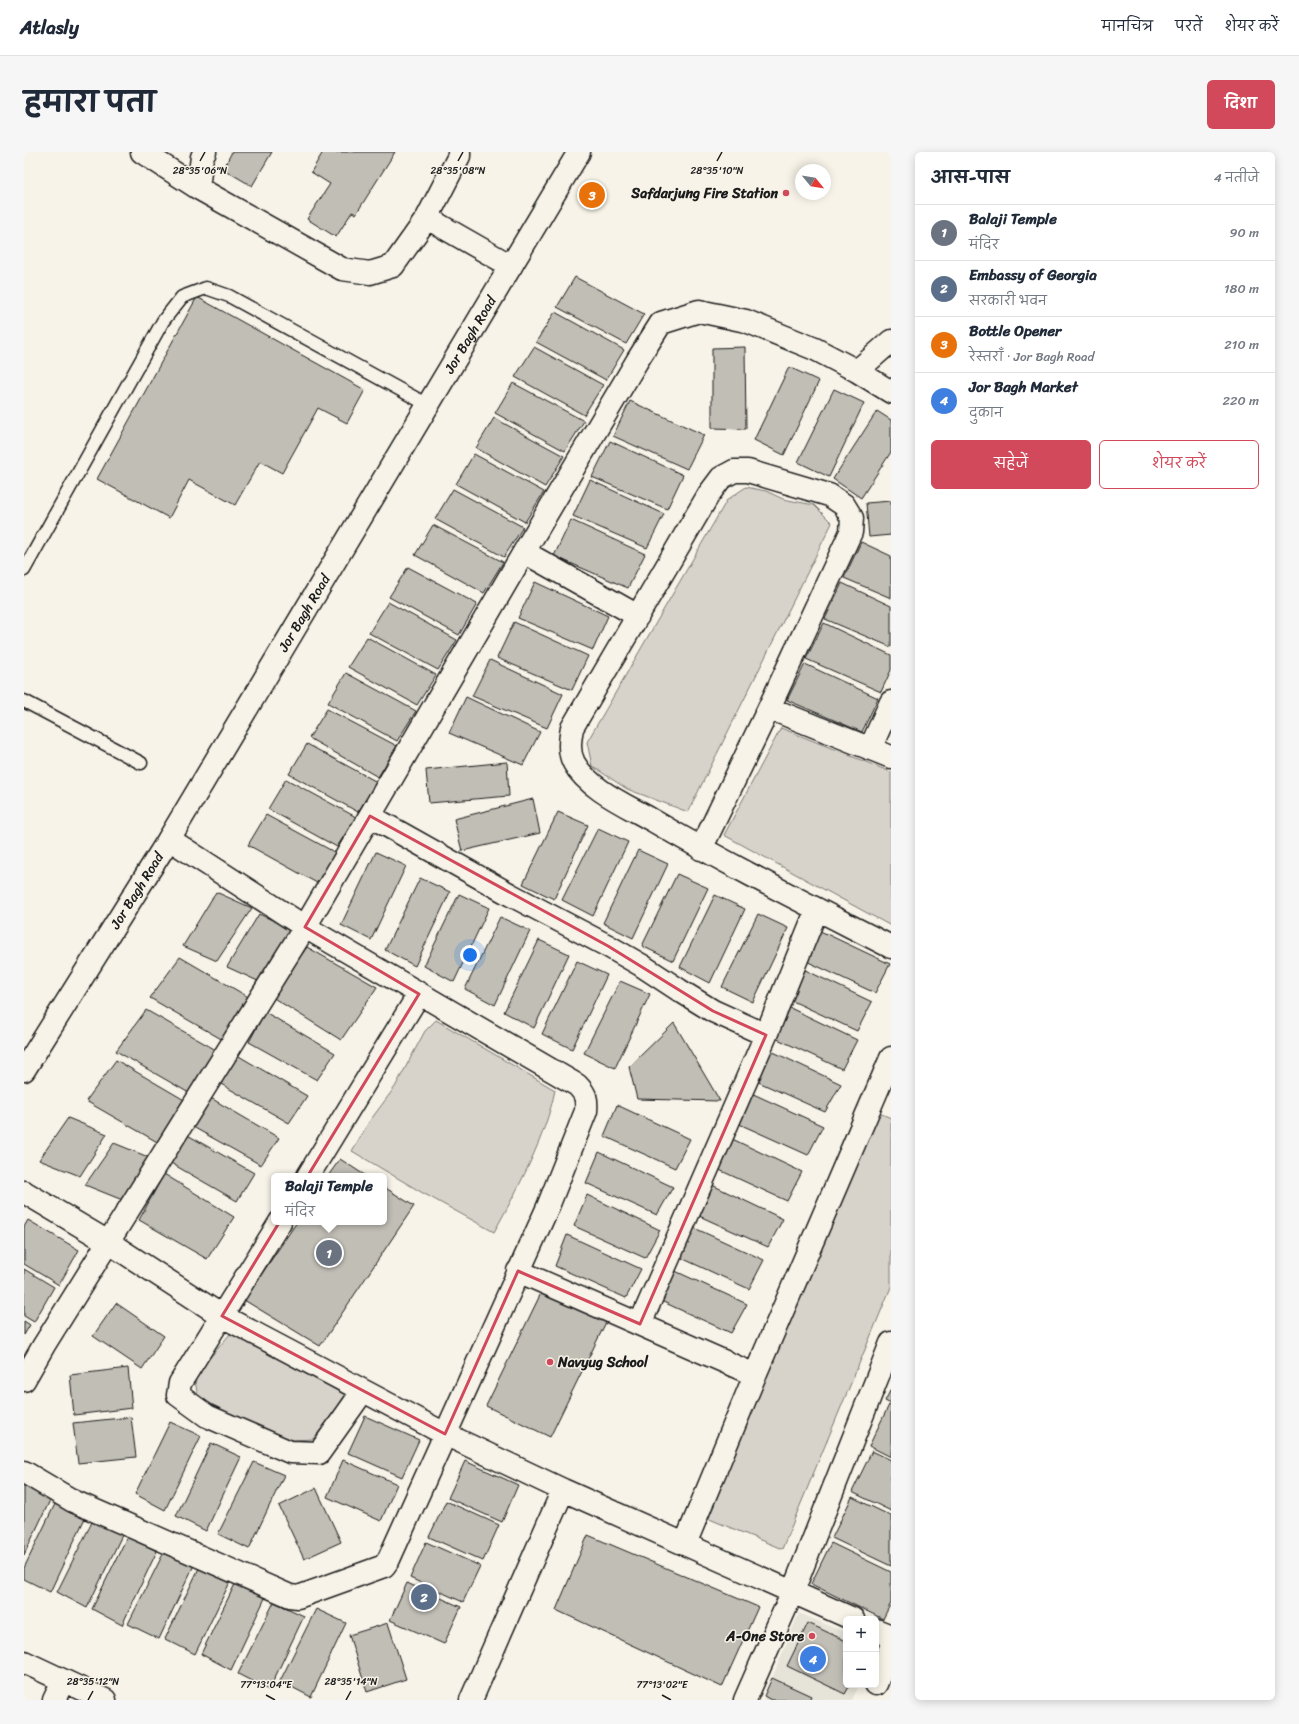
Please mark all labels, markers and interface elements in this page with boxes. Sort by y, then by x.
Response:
text: Atlasly [20,11,79,44]
text: मानचित्र [1102,14,1153,39]
text: परतें [1175,14,1202,39]
text: शेयर करें [1224,14,1279,39]
text: हमारा पता [24,78,156,127]
button: दिशा [1207,80,1275,129]
text: 28°35'06"N [173,162,227,180]
text: 28°35'08"N [431,162,485,180]
text: 28°35'10"N [690,162,744,180]
text: आस-पास [931,162,1010,192]
north arrow [795,164,831,200]
text: 4 नतीजे [1214,166,1259,189]
pin: 3 [579,180,605,210]
place label: Safdarjung Fire Station [630,181,778,206]
marker: Safdarjung Fire Station [781,188,791,198]
text: Balaji Temple [969,206,1057,232]
text: 1 [941,221,947,244]
text: 90 m [1229,221,1259,244]
text: मंदिर [969,233,999,256]
text: Embassy of Georgia [969,262,1097,288]
text: 2 [940,277,948,300]
text: 180 m [1224,277,1259,300]
text: सरकारी भवन [969,289,1047,312]
street label: Jor Bagh Road [437,290,504,380]
text: Bottle Opener [969,318,1061,344]
text: 3 [940,333,948,356]
text: 210 m [1224,333,1259,356]
text: रेस्तराँ · Jor Bagh Road [969,345,1094,368]
text: Jor Bagh Market [969,374,1078,400]
text: 4 [940,389,948,412]
text: 220 m [1222,389,1259,412]
text: दुकान [969,401,1003,424]
button: सहेजें [931,440,1091,489]
button: शेयर करें [1099,440,1259,489]
street label: Jor Bagh Road [271,568,338,658]
street label: Jor Bagh Road [103,846,172,935]
your location [460,945,480,965]
popup [271,1173,387,1225]
text: Balaji Temple [285,1173,373,1199]
text: मंदिर [285,1200,315,1223]
pin: 1 [316,1238,342,1268]
place label: Navyug School [557,1350,649,1375]
marker: Navyug School [545,1357,555,1367]
pin: 2 [411,1582,437,1612]
map controls [843,1616,879,1688]
button: + [843,1616,879,1652]
place label: A-One Store [725,1624,804,1649]
marker: A-One Store [807,1631,817,1641]
pin: 4 [800,1644,826,1674]
button: − [843,1652,879,1688]
text: 28°35'12"N [67,1673,119,1691]
text: 28°35'14"N [324,1673,378,1691]
text: 77°13'04"E [240,1676,293,1694]
text: 77°13'02"E [637,1676,689,1694]

